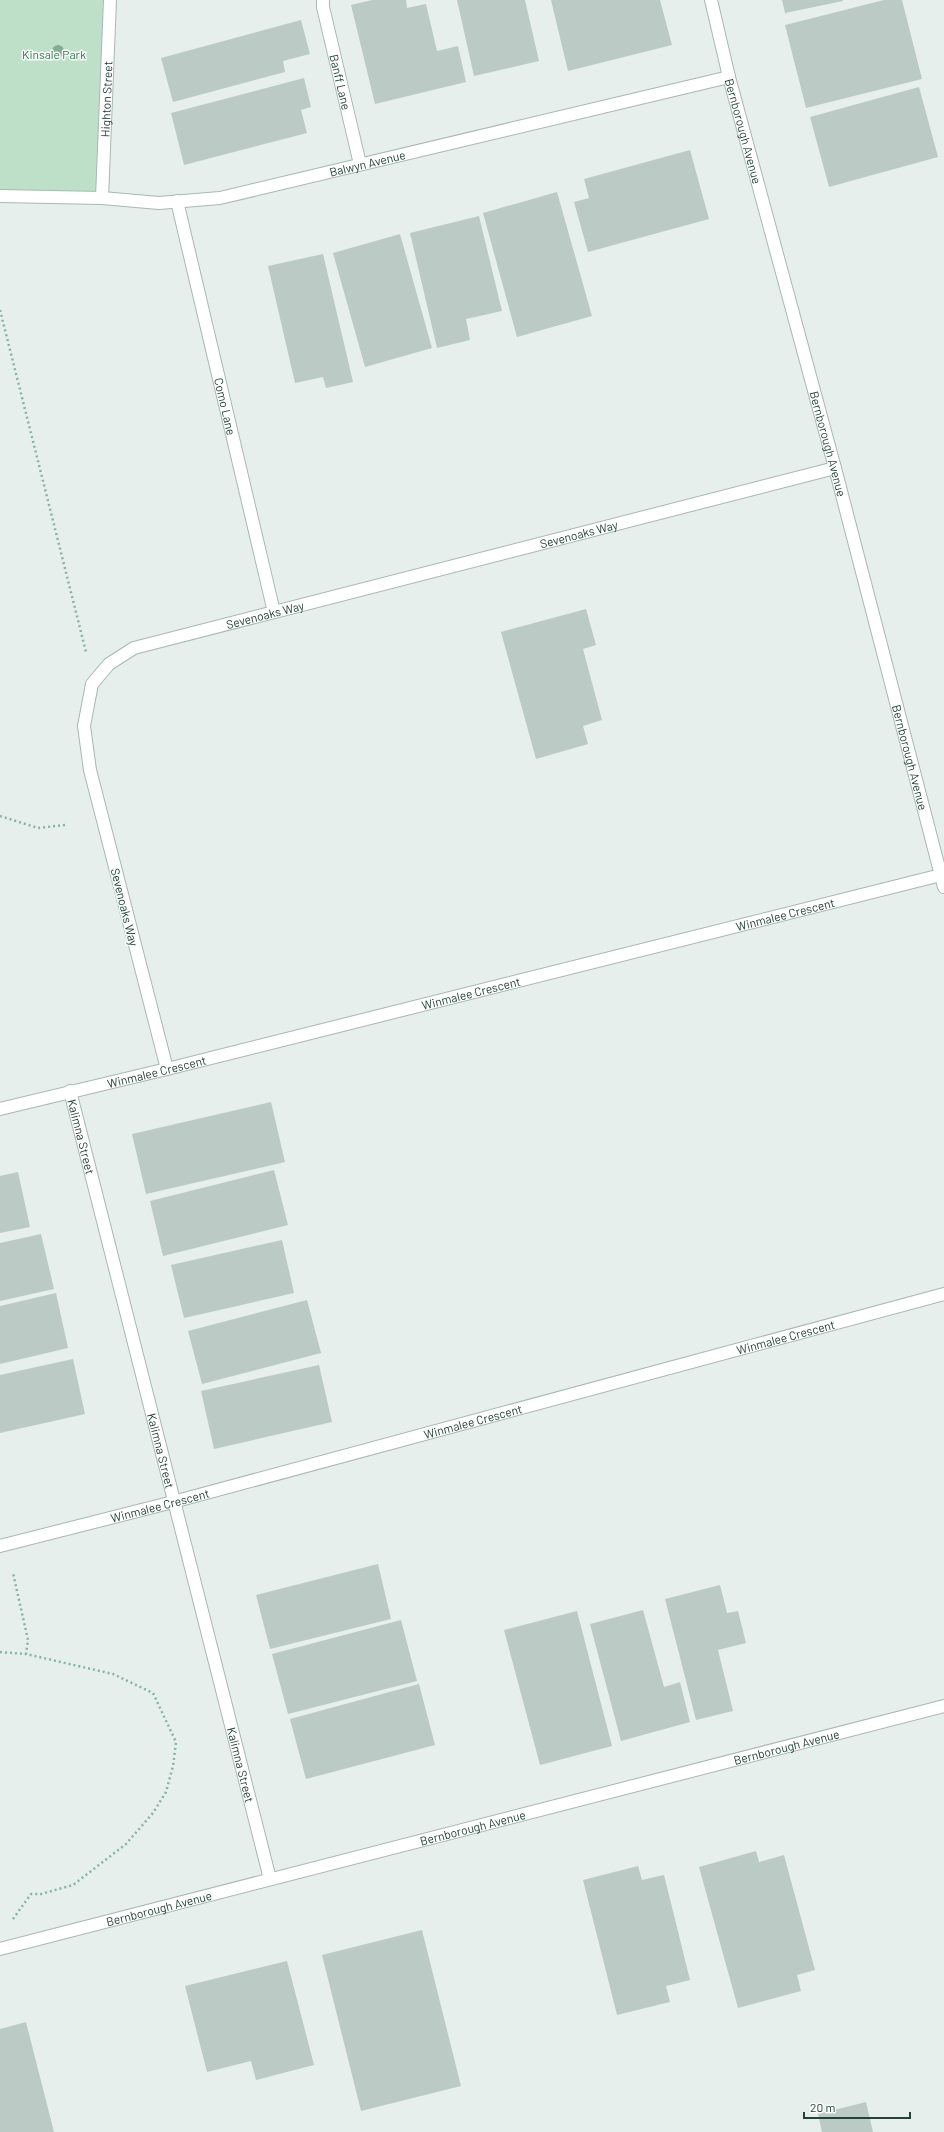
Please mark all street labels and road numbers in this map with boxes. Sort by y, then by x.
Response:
street label: Banff Lane [327,53,354,111]
street label: Highton Street [97,61,115,137]
street label: Bernborough Avenue [723,77,765,185]
street label: Balwyn Avenue [328,147,407,179]
street label: Como Lane [212,376,239,436]
street label: Bernborough Avenue [807,389,849,498]
street label: Sevenoaks Way [538,517,620,551]
street label: Sevenoaks Way [224,598,306,631]
street label: Bernborough Avenue [890,703,931,811]
street label: Sevenoaks Way [109,867,142,948]
street label: Winmalee Crescent [734,895,836,933]
street label: Winmalee Crescent [420,974,522,1012]
street label: Winmalee Crescent [106,1053,207,1090]
street label: Kalimna Street [65,1097,98,1176]
street label: Winmalee Crescent [735,1317,836,1357]
street label: Winmalee Crescent [422,1401,523,1441]
street label: Kalimna Street [145,1412,178,1490]
street label: Winmalee Crescent [109,1486,211,1525]
street label: Kalimna Street [225,1726,257,1804]
street label: Bernborough Avenue [732,1726,841,1767]
street label: Bernborough Avenue [418,1807,527,1848]
street label: Bernborough Avenue [105,1888,213,1928]

